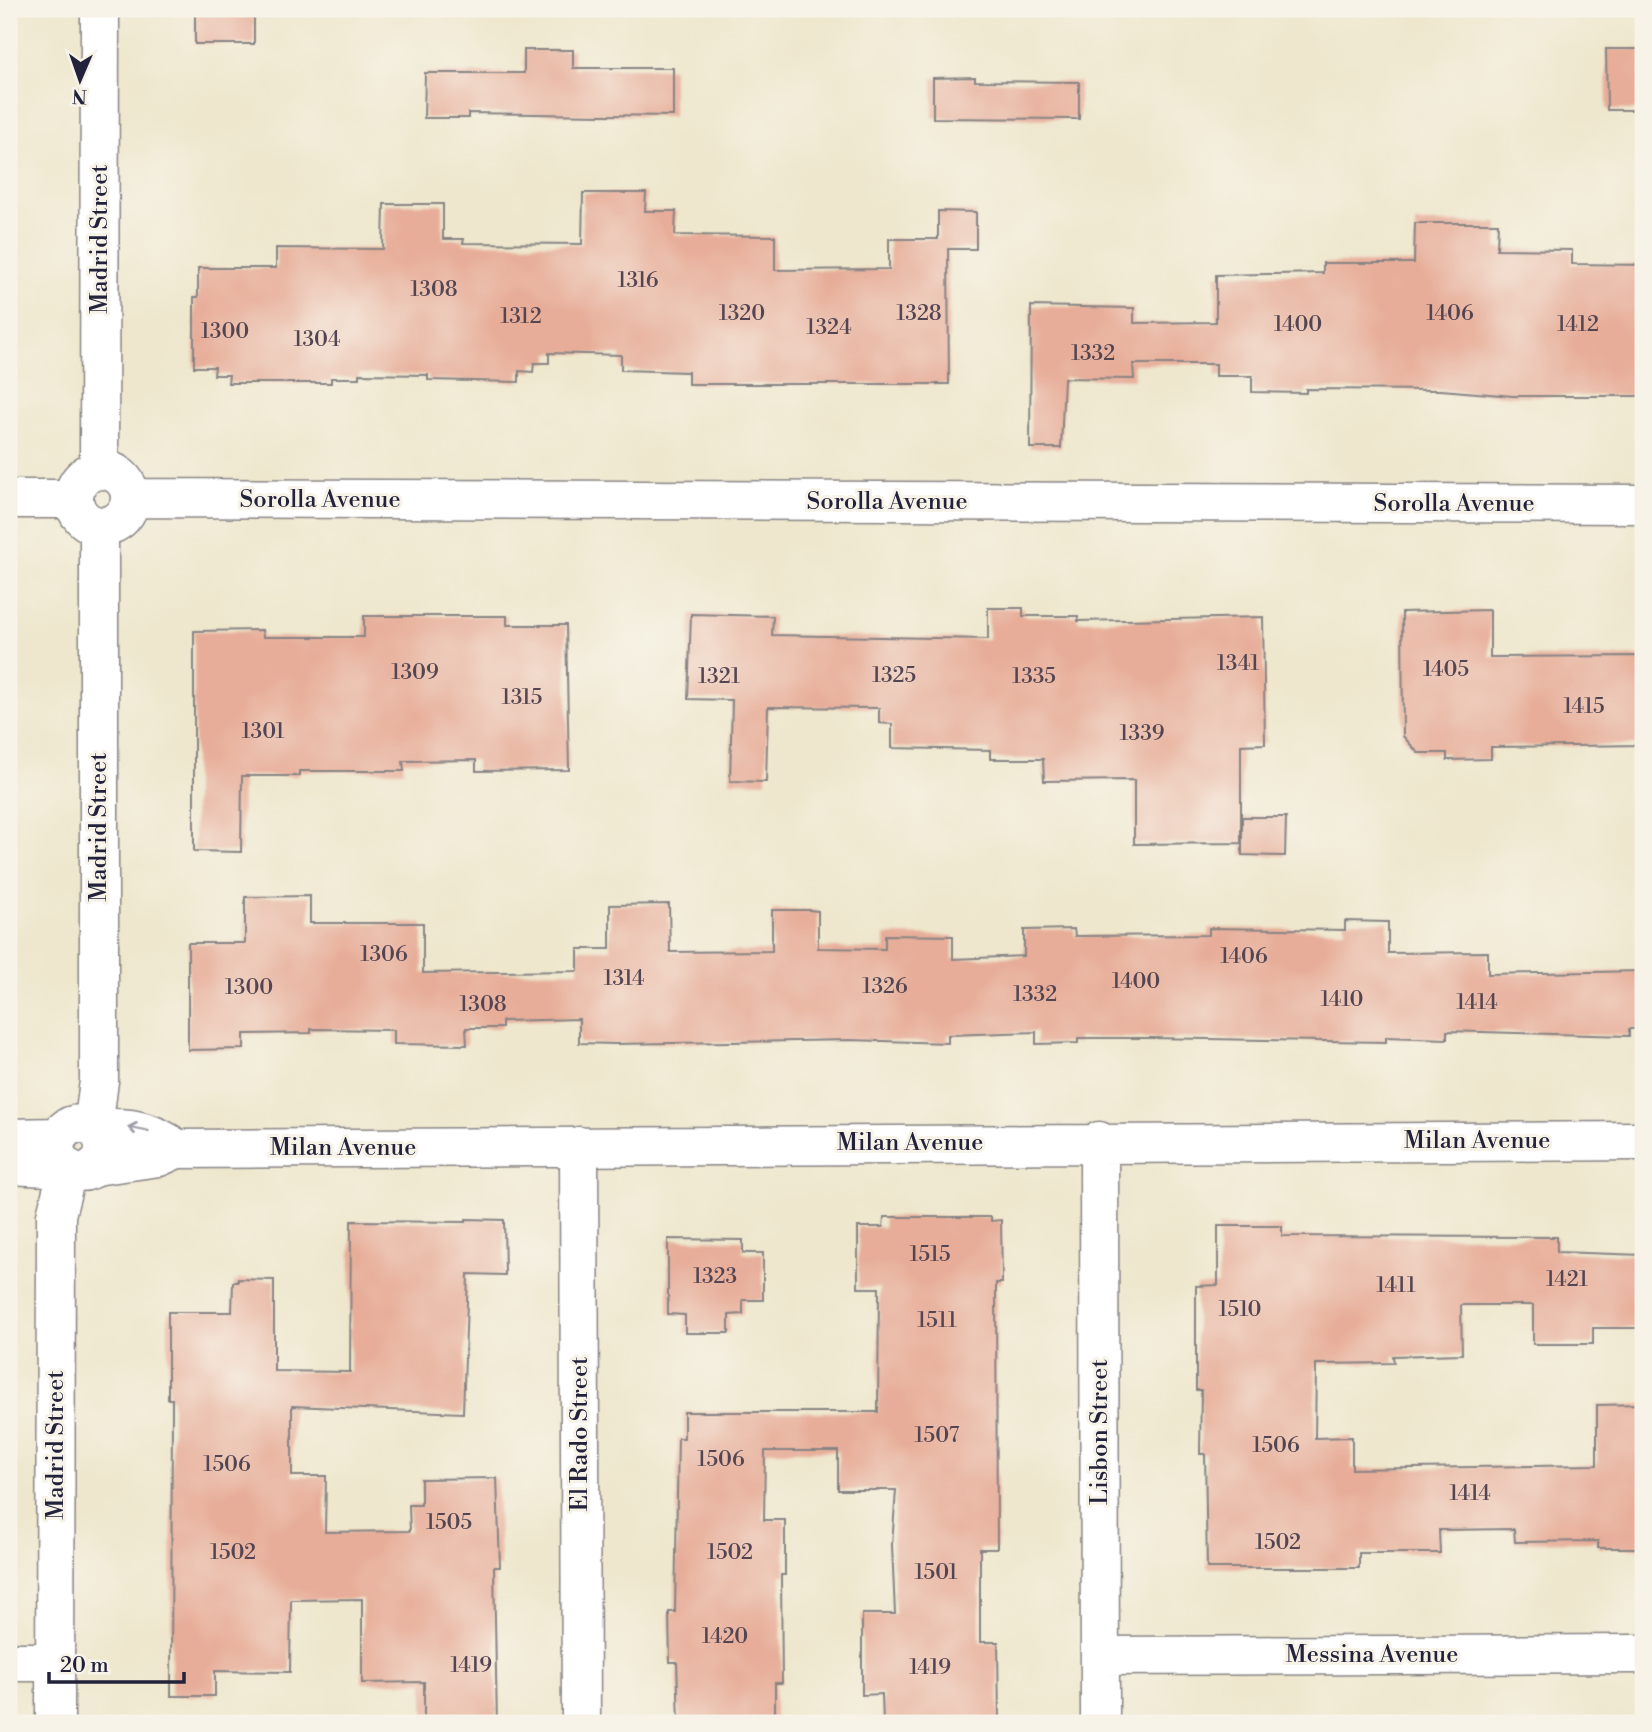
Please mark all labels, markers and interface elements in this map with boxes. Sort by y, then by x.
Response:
north arrow [46,46,116,116]
text: N [72,84,87,108]
street label: Madrid Street [85,164,115,314]
house number: 1316 [617,268,659,294]
house number: 1308 [410,277,458,303]
house number: 1320 [719,301,765,327]
house number: 1328 [896,301,942,327]
house number: 1406 [1426,301,1474,327]
house number: 1312 [500,304,542,330]
house number: 1400 [1274,312,1322,338]
house number: 1412 [1557,312,1599,338]
house number: 1324 [806,315,852,341]
house number: 1300 [201,319,249,345]
house number: 1304 [293,327,341,353]
house number: 1332 [1071,341,1115,367]
street label: Sorolla Avenue [239,485,401,515]
street label: Sorolla Avenue [806,487,968,517]
street label: Sorolla Avenue [1373,489,1535,519]
house number: 1341 [1217,651,1259,677]
house number: 1405 [1423,657,1469,683]
house number: 1309 [391,660,439,686]
house number: 1325 [872,663,916,689]
house number: 1321 [698,664,740,690]
house number: 1335 [1012,664,1056,690]
house number: 1315 [502,685,542,711]
house number: 1415 [1563,694,1605,720]
house number: 1301 [242,719,284,745]
house number: 1339 [1120,721,1164,747]
street label: Madrid Street [84,752,114,902]
house number: 1306 [360,942,408,968]
house number: 1406 [1220,944,1268,970]
house number: 1314 [604,966,644,992]
house number: 1400 [1112,969,1160,995]
house number: 1326 [862,974,908,1000]
house number: 1300 [225,975,273,1001]
house number: 1332 [1013,982,1057,1008]
house number: 1410 [1320,987,1364,1013]
house number: 1414 [1456,990,1498,1016]
house number: 1308 [459,992,507,1018]
one-way arrow [127,1122,150,1136]
street label: Milan Avenue [1404,1126,1550,1156]
street label: Milan Avenue [837,1128,983,1158]
street label: Milan Avenue [270,1133,416,1163]
house number: 1515 [909,1242,951,1268]
house number: 1323 [693,1264,737,1290]
house number: 1421 [1546,1267,1588,1293]
house number: 1411 [1376,1273,1416,1299]
house number: 1510 [1219,1297,1261,1323]
house number: 1511 [917,1308,957,1334]
street label: El Rado Street [565,1356,595,1512]
street label: Lisbon Street [1085,1359,1115,1505]
street label: Madrid Street [41,1370,71,1520]
house number: 1507 [915,1423,960,1449]
house number: 1506 [1252,1433,1300,1459]
house number: 1506 [697,1447,745,1473]
house number: 1506 [203,1452,251,1478]
house number: 1414 [1449,1481,1491,1507]
house number: 1505 [426,1510,472,1536]
house number: 1502 [1255,1530,1301,1556]
house number: 1502 [210,1540,256,1566]
house number: 1502 [707,1540,753,1566]
house number: 1501 [915,1560,957,1586]
house number: 1420 [702,1624,748,1650]
street label: Messina Avenue [1286,1640,1458,1670]
scale bar [49,1641,184,1685]
text: 20 m [60,1653,109,1679]
house number: 1419 [450,1653,492,1679]
house number: 1419 [909,1655,951,1681]

